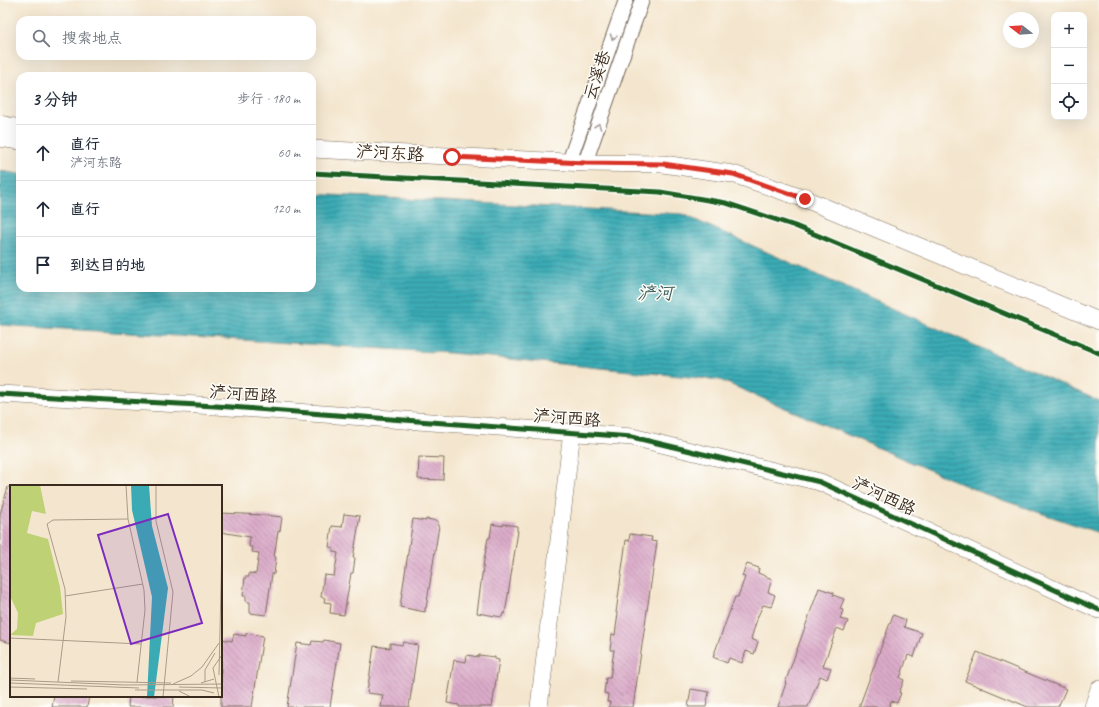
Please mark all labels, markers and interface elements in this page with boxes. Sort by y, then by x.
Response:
north arrow [1003,12,1039,48]
map controls [1051,12,1087,120]
button: + [1051,12,1087,48]
search box [16,16,316,60]
icon: search [30,27,52,49]
text: 搜索地点 [62,29,122,48]
one-way arrow [609,33,618,40]
street label: 云溪巷 [579,47,616,103]
button: − [1051,48,1087,84]
button: locate [1051,84,1087,120]
text: 3 分钟 [32,89,78,110]
text: 步行 · 180 m [237,91,300,107]
one-way arrow [593,123,602,130]
text: 直行 [70,135,100,154]
street label: 浐河东路 [355,141,425,165]
icon: ahead [32,142,54,164]
text: 60 m [278,145,300,161]
route start [443,148,461,166]
text: 浐河东路 [70,155,122,171]
route end [796,190,814,208]
icon: ahead [32,198,54,220]
text: 直行 [70,200,100,219]
text: 120 m [272,201,300,217]
icon: arrive [32,254,54,276]
text: 到达目的地 [70,256,145,275]
water label: 浐河 [637,282,676,304]
street label: 浐河西路 [208,381,278,407]
street label: 浐河西路 [532,405,602,431]
street label: 浐河西路 [849,472,919,520]
inset map [10,485,222,697]

